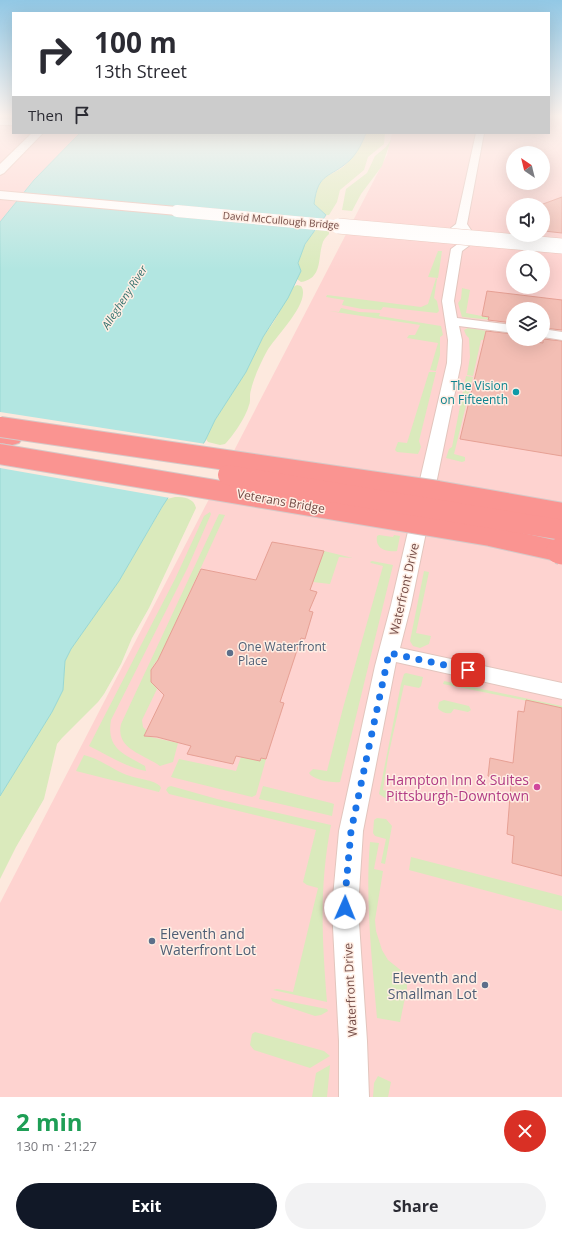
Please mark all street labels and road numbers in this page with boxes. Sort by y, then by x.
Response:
street label: David McCullough Bridge [222,208,340,232]
street label: Veterans Bridge [236,485,327,517]
street label: Waterfront Drive [385,541,423,637]
street label: Waterfront Drive [339,942,361,1037]

